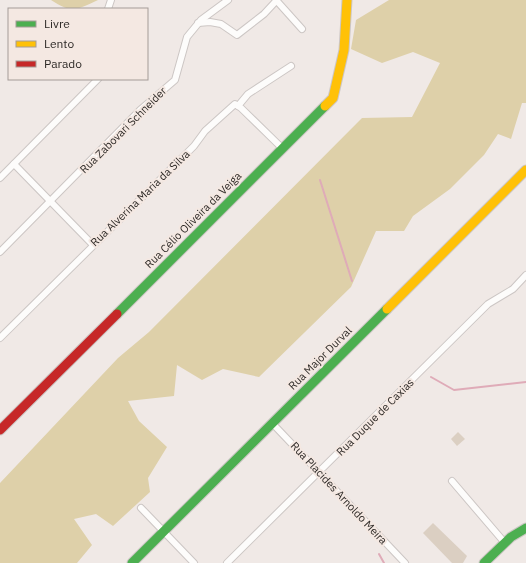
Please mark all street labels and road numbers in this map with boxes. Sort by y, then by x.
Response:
street label: Rua Zabovari Schneider [77,84,169,176]
street label: Rua Alverina Maria da Silva [87,147,193,249]
street label: Rua Célio Oliveira da Veiga [142,169,244,271]
street label: Rua Major Durval [285,323,355,393]
street label: Rua Duque de Caxias [333,375,417,459]
street label: Rua Placides Arnoldo Meira [288,439,390,547]

